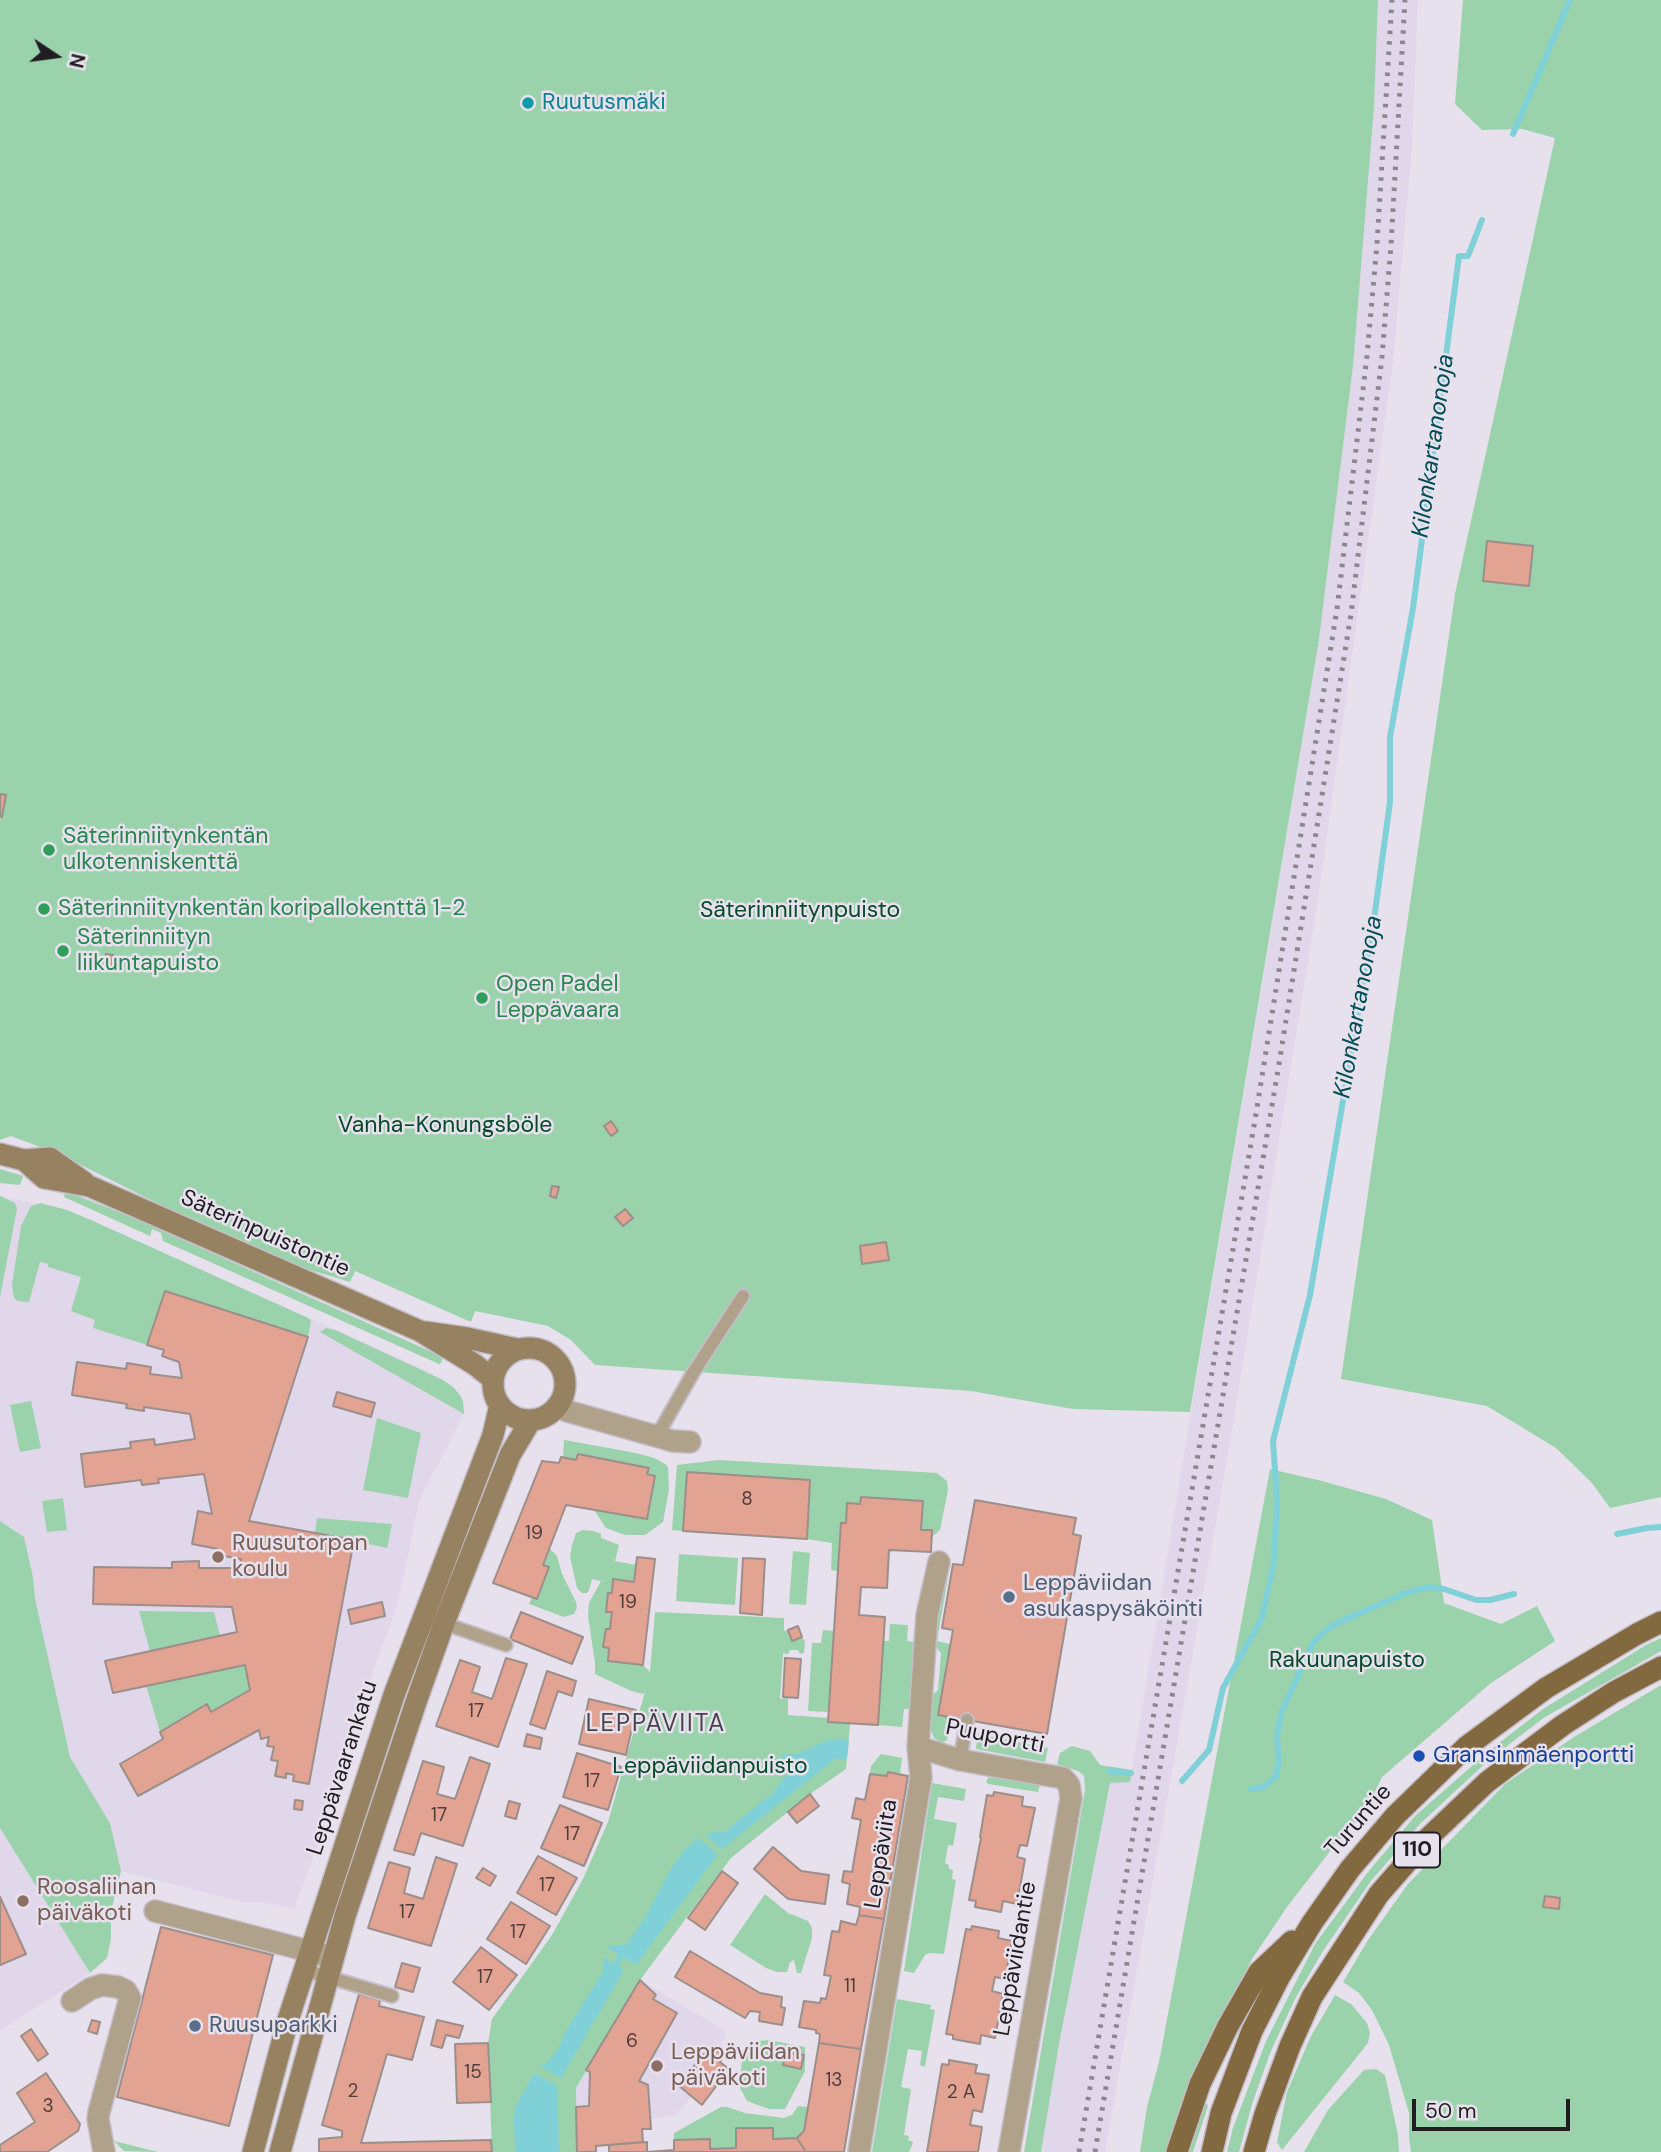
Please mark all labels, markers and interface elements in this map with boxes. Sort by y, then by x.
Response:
north arrow [21,21,91,91]
text: N [63,51,91,70]
place label: Ruutusmäki [542,89,666,117]
marker: Ruutusmäki [520,95,536,111]
water label: Kilonkartanonoja [1407,352,1461,540]
place label: Säterinniitynkentän ulkotenniskenttä [63,823,269,877]
marker: Säterinniitynkentän ulkotenniskenttä [41,842,57,858]
place label: Säterinniitynkentän koripallokenttä 1-2 [58,895,465,923]
park label: Säterinniitynpuisto [700,897,900,925]
marker: Säterinniitynkentän koripallokenttä 1-2 [36,901,52,917]
water label: Kilonkartanonoja [1329,913,1389,1101]
place label: Säterinniityn liikuntapuisto [77,924,219,978]
marker: Säterinniityn liikuntapuisto [55,943,71,959]
place label: Open Padel Leppävaara [496,971,619,1025]
marker: Open Padel Leppävaara [474,990,490,1006]
park label: Vanha-Konungsböle [338,1112,552,1140]
street label: Säterinpuistontie [176,1184,354,1284]
house number: 8 [741,1489,753,1511]
house number: 19 [525,1523,543,1545]
place label: Ruusutorpan koulu [232,1530,368,1584]
marker: Ruusutorpan koulu [210,1549,226,1565]
place label: Leppäviidan asukaspysäköinti [1023,1570,1203,1624]
marker: Leppäviidan asukaspysäköinti [1001,1589,1017,1605]
house number: 19 [619,1592,637,1614]
park label: Rakuunapuisto [1269,1647,1425,1675]
street label: Leppävaarankatu [302,1677,384,1859]
house number: 17 [468,1701,484,1723]
district label: LEPPÄVIITA [587,1711,725,1739]
street label: Puuportti [943,1714,1047,1760]
place label: Gransinmäenportti [1433,1742,1634,1770]
marker: Gransinmäenportti [1411,1748,1427,1764]
park label: Leppäviidanpuisto [612,1753,808,1781]
house number: 17 [584,1771,600,1793]
street label: Turuntie [1320,1779,1398,1863]
street label: Leppäviita [860,1797,904,1911]
house number: 17 [431,1805,447,1827]
house number: 17 [564,1824,580,1846]
road number: 110 [1394,1832,1440,1868]
place label: Roosaliinan päiväkoti [37,1874,156,1928]
house number: 17 [539,1875,555,1897]
street label: Leppäviidantie [989,1880,1043,2038]
marker: Roosaliinan päiväkoti [15,1893,31,1909]
house number: 17 [399,1902,415,1924]
house number: 17 [510,1922,526,1944]
house number: 17 [477,1967,493,1989]
house number: 11 [844,1976,856,1998]
place label: Ruusuparkki [209,2012,338,2040]
marker: Ruusuparkki [187,2018,203,2034]
house number: 6 [626,2031,638,2053]
place label: Leppäviidan päiväkoti [671,2039,800,2093]
marker: Leppäviidan päiväkoti [649,2058,665,2074]
house number: 15 [464,2062,482,2084]
house number: 13 [825,2070,843,2092]
house number: 2 [348,2081,358,2103]
house number: 2 A [947,2082,975,2104]
scale bar [1416,2086,1574,2130]
house number: 3 [42,2096,54,2118]
text: 50 m [1425,2097,1476,2125]

